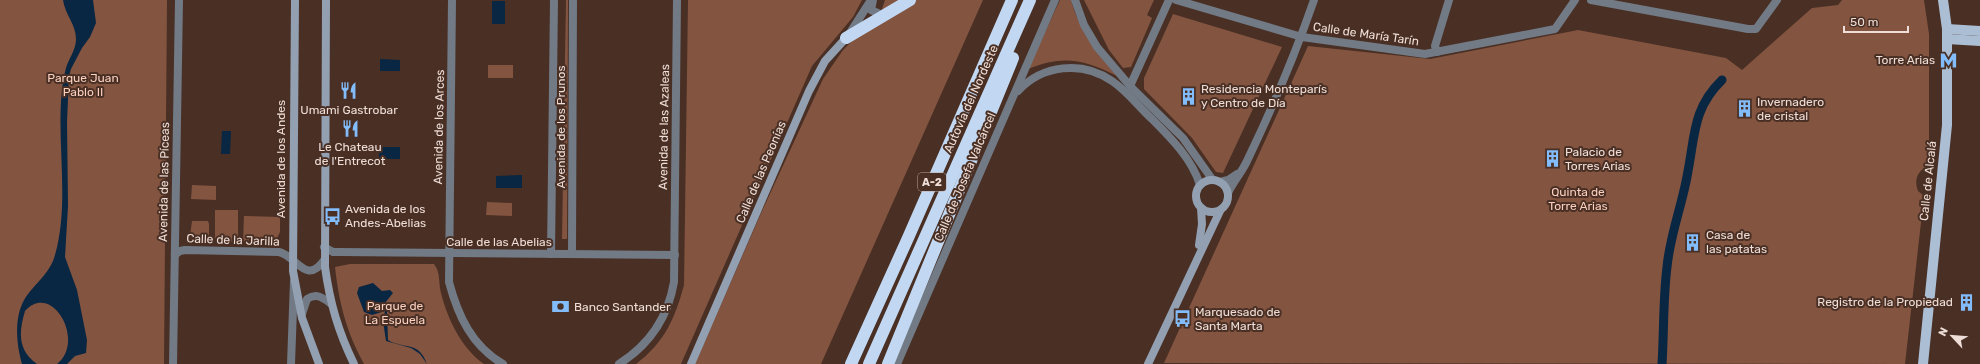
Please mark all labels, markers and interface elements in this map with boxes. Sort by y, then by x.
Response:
scale bar [1844,8,1908,34]
text: 50 m [1850,15,1878,29]
street label: Calle de María Tarín [1312,20,1420,48]
street label: Autovía del Nordeste [941,43,1001,155]
metro station icon: Torre Arias [1938,50,1958,70]
place label: Torre Arias [1876,53,1935,67]
street label: Avenida de las Azaleas [656,64,672,190]
street label: Avenida de los Prunos [554,65,568,189]
street label: Avenida de los Arces [431,69,447,185]
park label: Parque Juan Pablo II [47,71,119,99]
restaurant icon: Umami Gastrobar [339,81,359,101]
place label: Residencia Monteparís y Centro de Día [1201,82,1327,110]
building icon: Residencia Monteparís y Centro de Día [1178,86,1198,106]
place label: Invernadero de cristal [1757,95,1824,123]
building icon: Invernadero de cristal [1734,99,1754,119]
street label: Avenida de los Andes [274,100,288,218]
place label: Umami Gastrobar [300,103,398,117]
street label: Calle de Josefa Valcárcel [931,110,999,244]
restaurant icon: Le Chateau de l'Entrecot [340,118,360,138]
street label: Calle de las Peonías [733,119,789,225]
street label: Avenida de las Píceas [156,122,172,242]
place label: Le Chateau de l'Entrecot [315,140,386,168]
street label: Calle de Alcalá [1917,140,1939,222]
place label: Palacio de Torres Arias [1565,145,1630,173]
building icon: Palacio de Torres Arias [1542,149,1562,169]
road number: A-2 [918,173,946,191]
park label: Quinta de Torre Arias [1548,185,1608,213]
place label: Avenida de los Andes-Abelias [345,202,426,230]
bus stop icon: Avenida de los Andes-Abelias [322,206,342,226]
place label: Casa de las patatas [1706,228,1767,256]
street label: Calle de la Jarilla [186,231,280,249]
building icon: Casa de las patatas [1683,232,1703,252]
street label: Calle de las Abelias [446,235,552,249]
building icon: Registro de la Propiedad [1956,292,1976,312]
place label: Registro de la Propiedad [1817,295,1953,309]
bank icon: Banco Santander [551,297,571,317]
park label: Parque de La Espuela [365,299,425,327]
place label: Banco Santander [574,300,671,314]
place label: Marquesado de Santa Marta [1195,305,1281,333]
bus stop icon: Marquesado de Santa Marta [1172,309,1192,329]
north arrow [1932,316,1972,356]
text: N [1936,325,1951,338]

